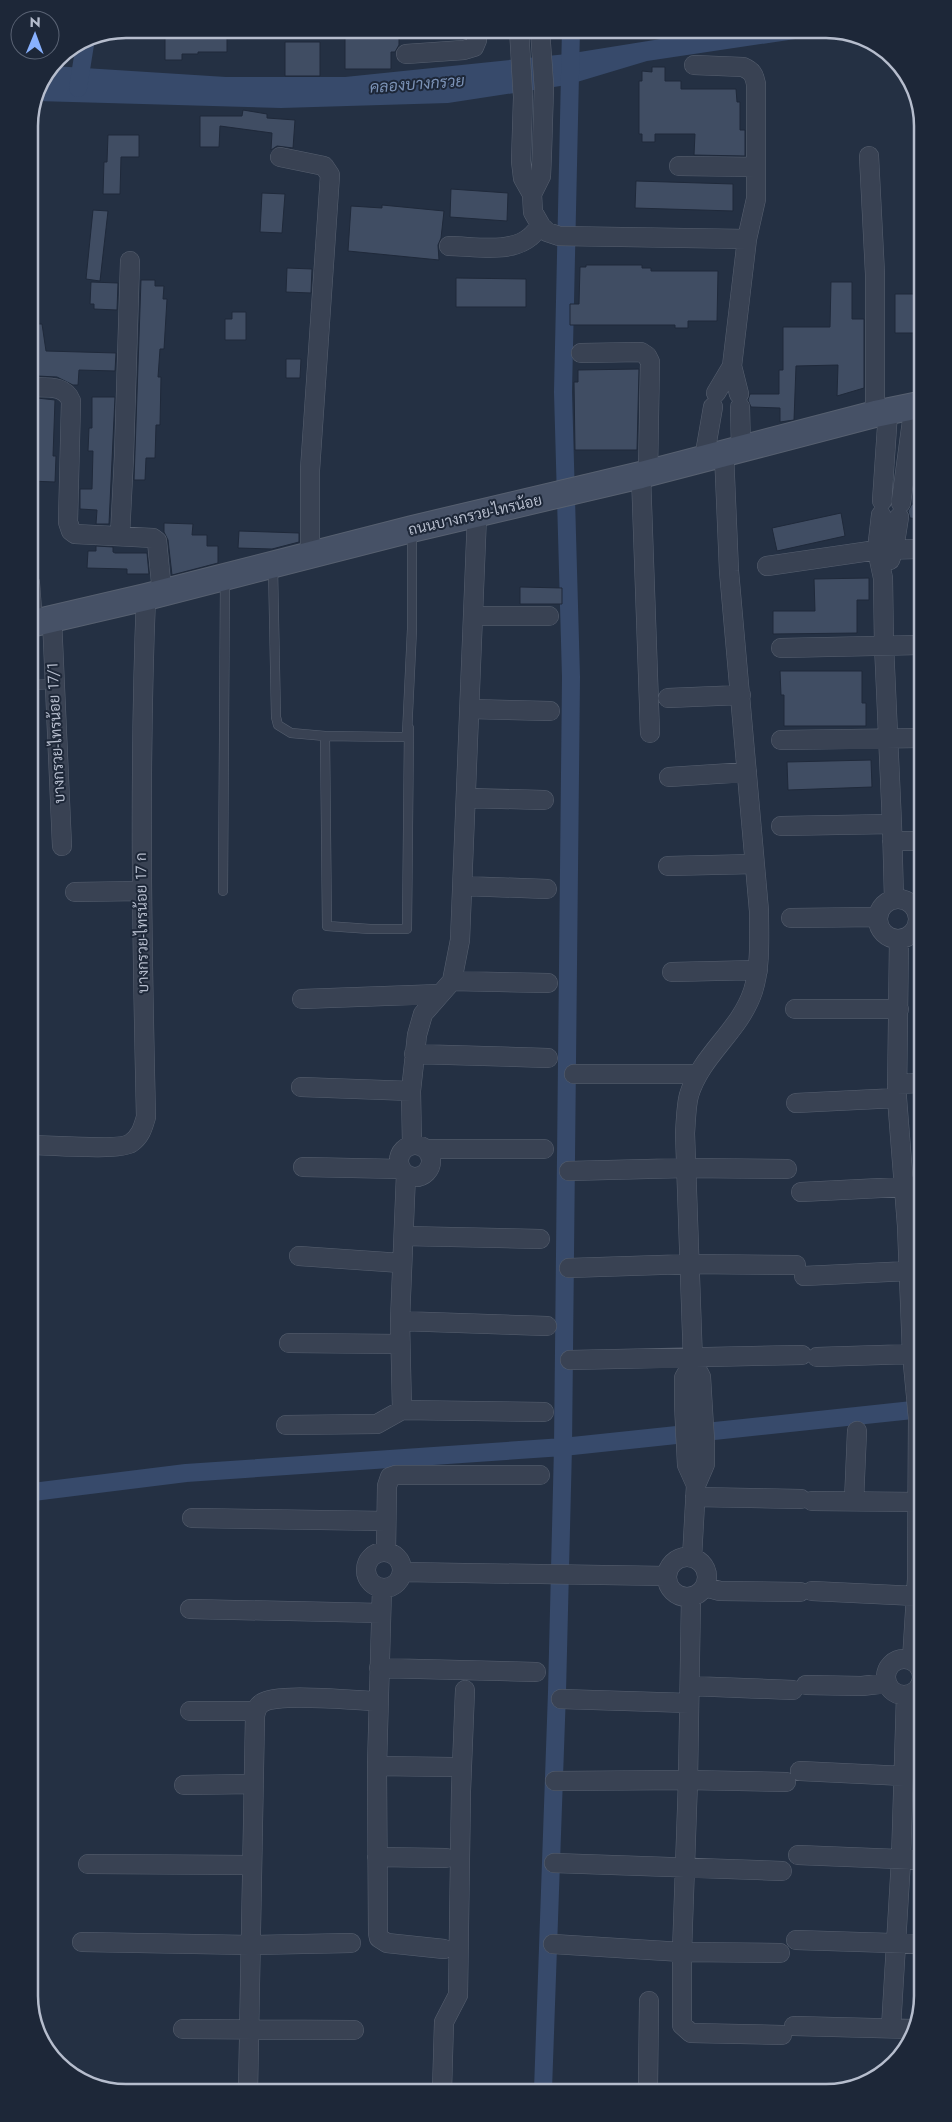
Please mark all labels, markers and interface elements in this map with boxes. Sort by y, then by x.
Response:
north arrow [10,10,60,60]
text: N [29,12,41,32]
water label: คลองบางกรวย [369,69,465,99]
street label: ถนนบางกรวย-ไทรน้อย [406,489,544,541]
street label: บางกรวย-ไทรน้อย 17/1 [41,662,71,804]
street label: บางกรวย-ไทรน้อย 17 ก [130,852,154,994]

